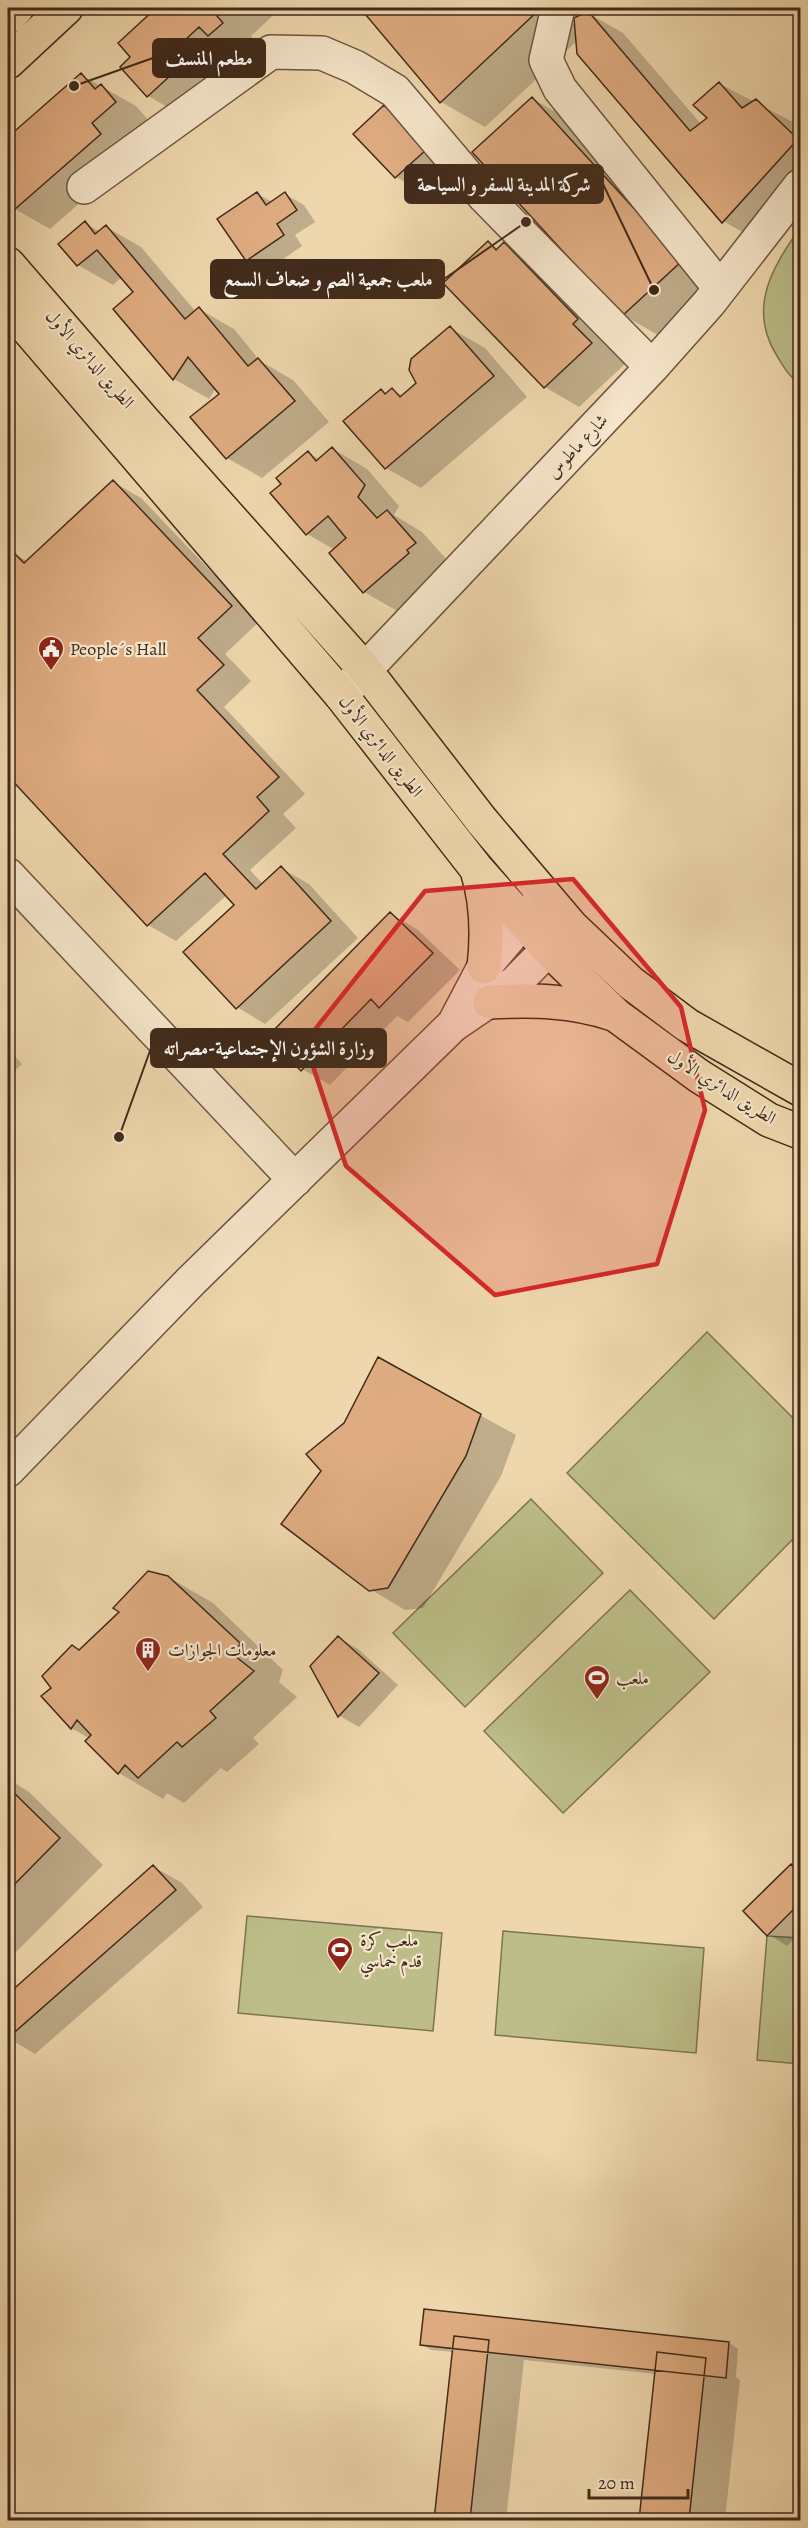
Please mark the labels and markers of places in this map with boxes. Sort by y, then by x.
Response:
callout: مطعم المنسف [153,39,265,77]
callout: شركة المدينة للسفر و السياحة [405,165,603,203]
callout: ملعب جمعية الصم و ضعاف السمع [211,260,444,298]
public building icon: People´s Hall [36,634,66,672]
place label: People´s Hall [70,637,167,661]
callout: وزارة الشؤون الإجتماعية-مصراته [151,1029,386,1067]
building icon: معلومات الجوازات [133,1635,163,1673]
place label: معلومات الجوازات [168,1638,276,1662]
sports icon: ملعب [582,1663,612,1701]
place label: ملعب [616,1666,649,1690]
place label: ملعب كرة قدم خماسي [360,1928,422,1978]
sports icon: ملعب كرة قدم خماسي [325,1935,355,1973]

